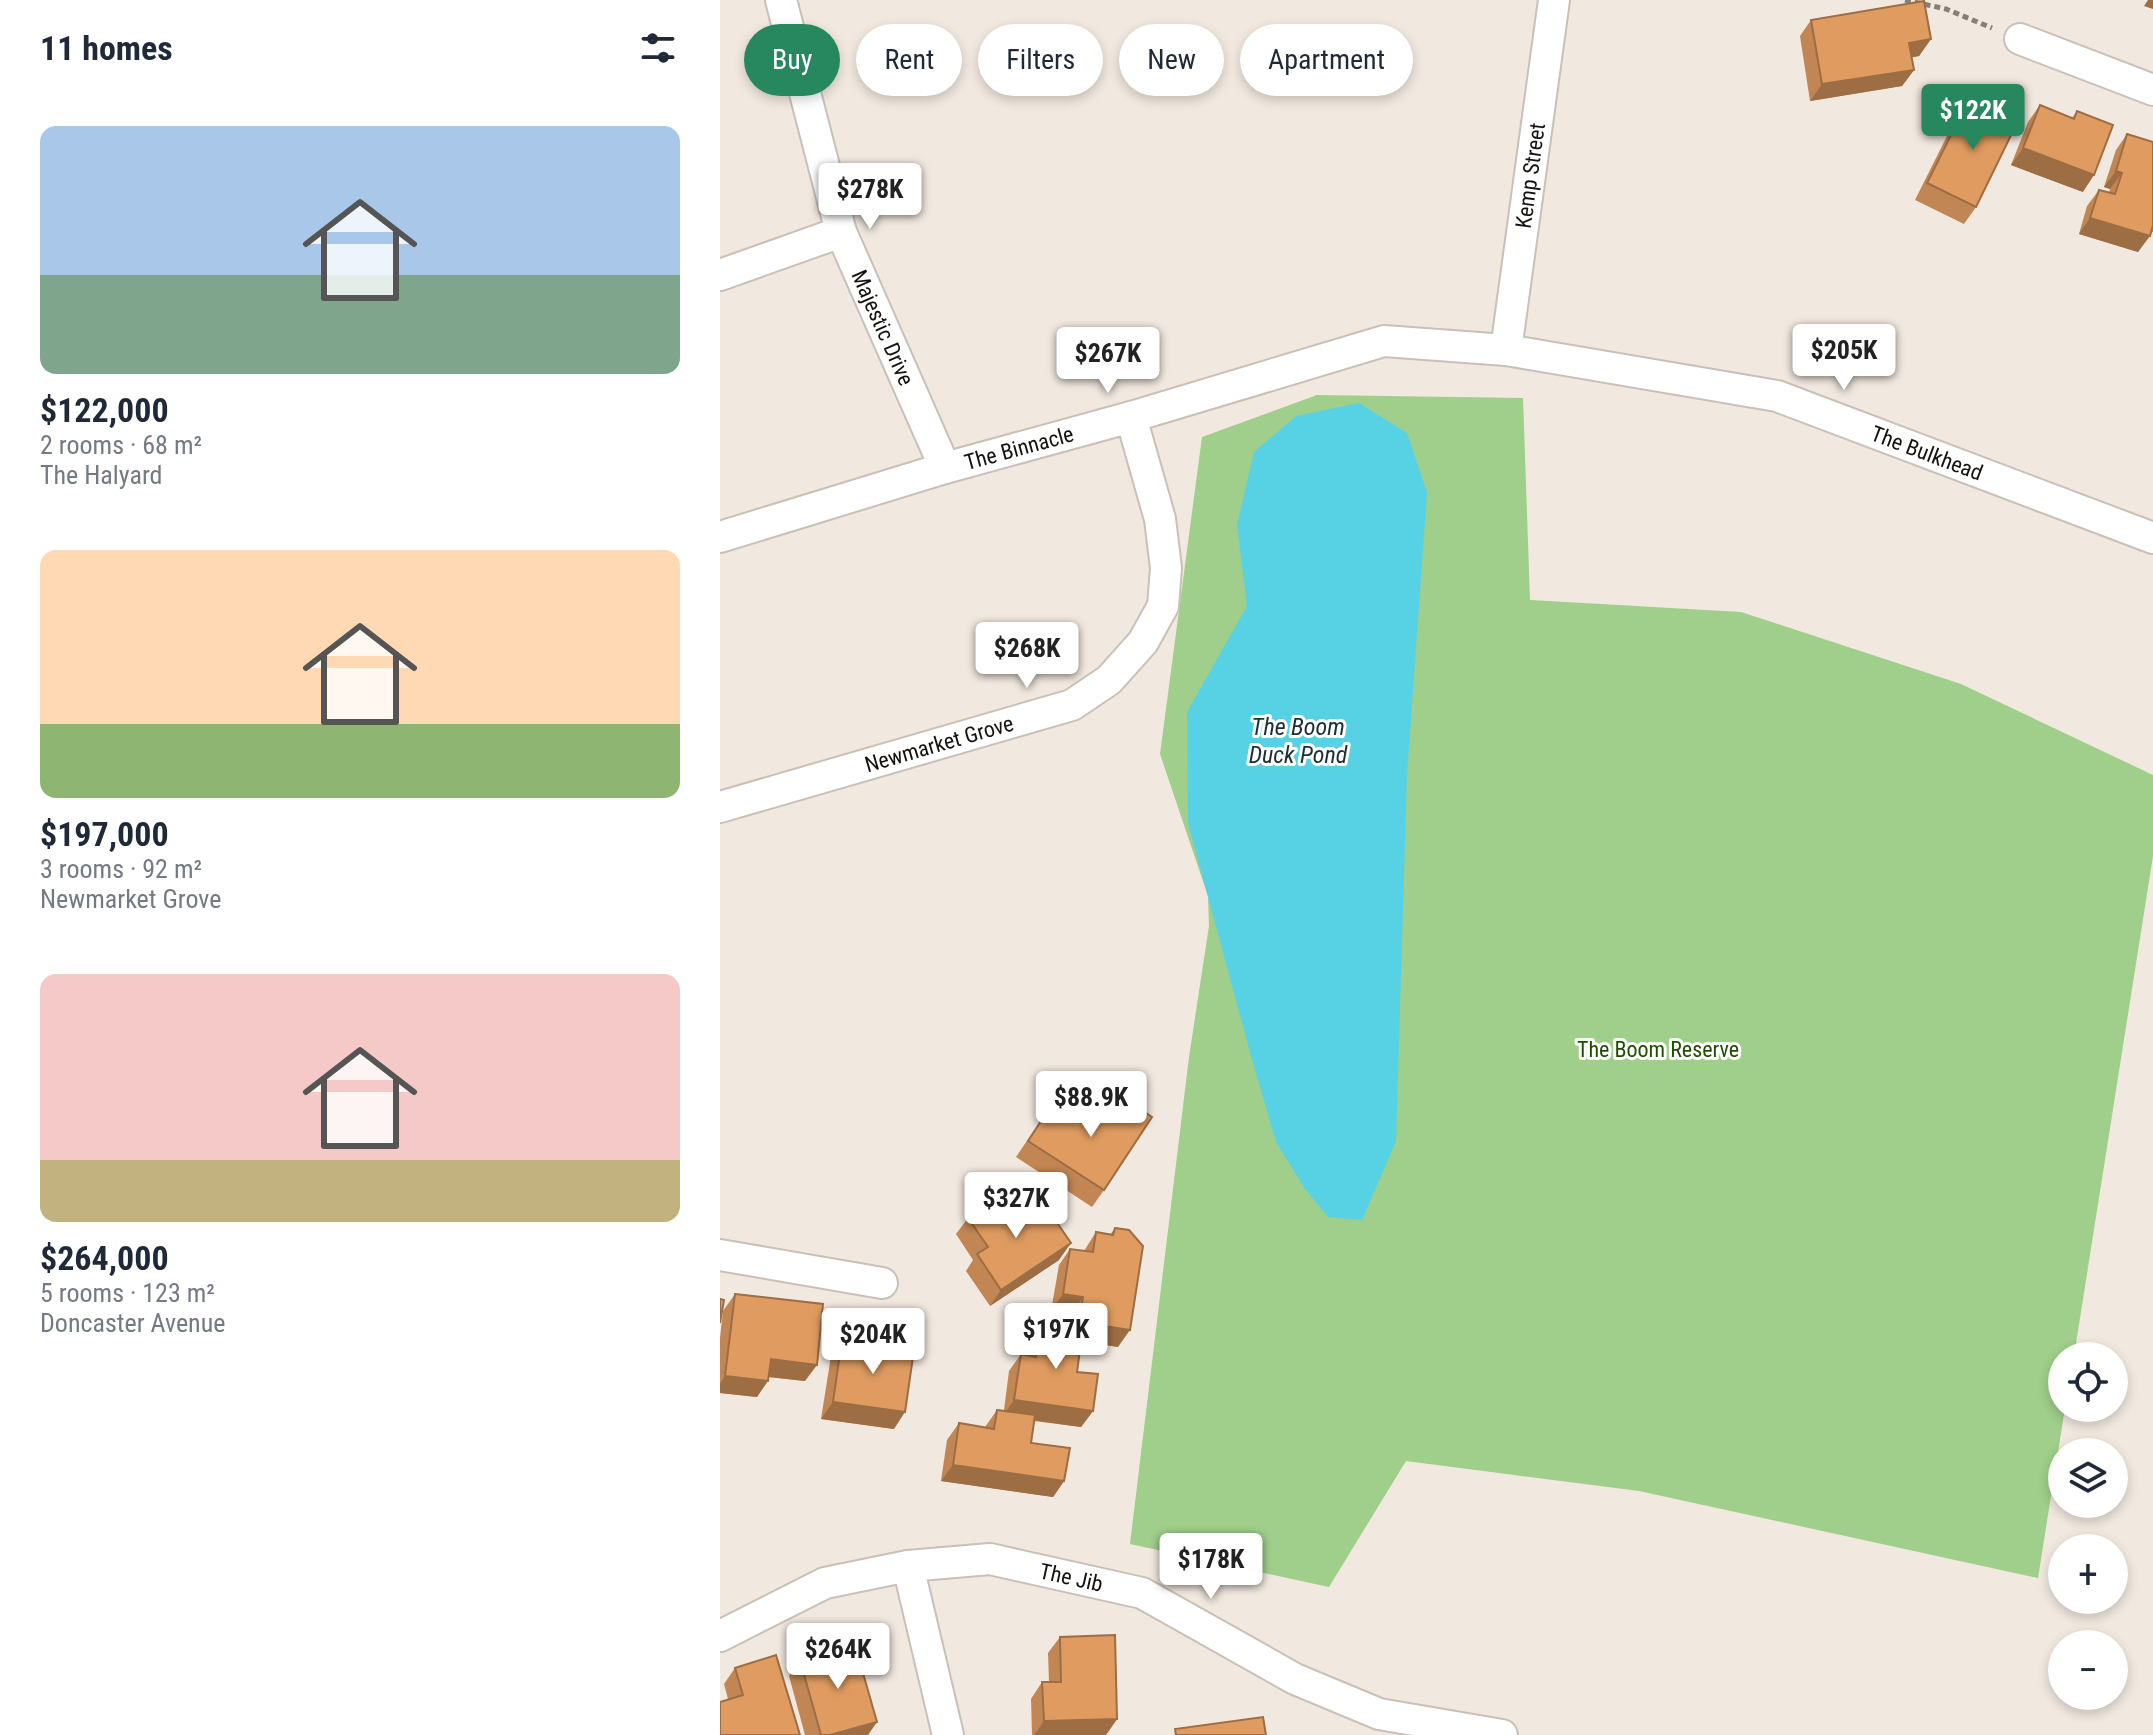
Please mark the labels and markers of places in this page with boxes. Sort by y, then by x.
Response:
pin: $122K [1917,84,2029,152]
pin: $278K [814,163,926,231]
pin: $205K [1788,324,1900,392]
pin: $267K [1052,327,1164,395]
pin: $268K [971,622,1083,690]
pin: $88.9K [1026,1071,1156,1139]
pin: $327K [960,1172,1072,1240]
pin: $197K [1000,1303,1112,1371]
pin: $204K [817,1308,929,1376]
pin: $178K [1155,1533,1267,1601]
pin: $264K [782,1623,894,1691]

